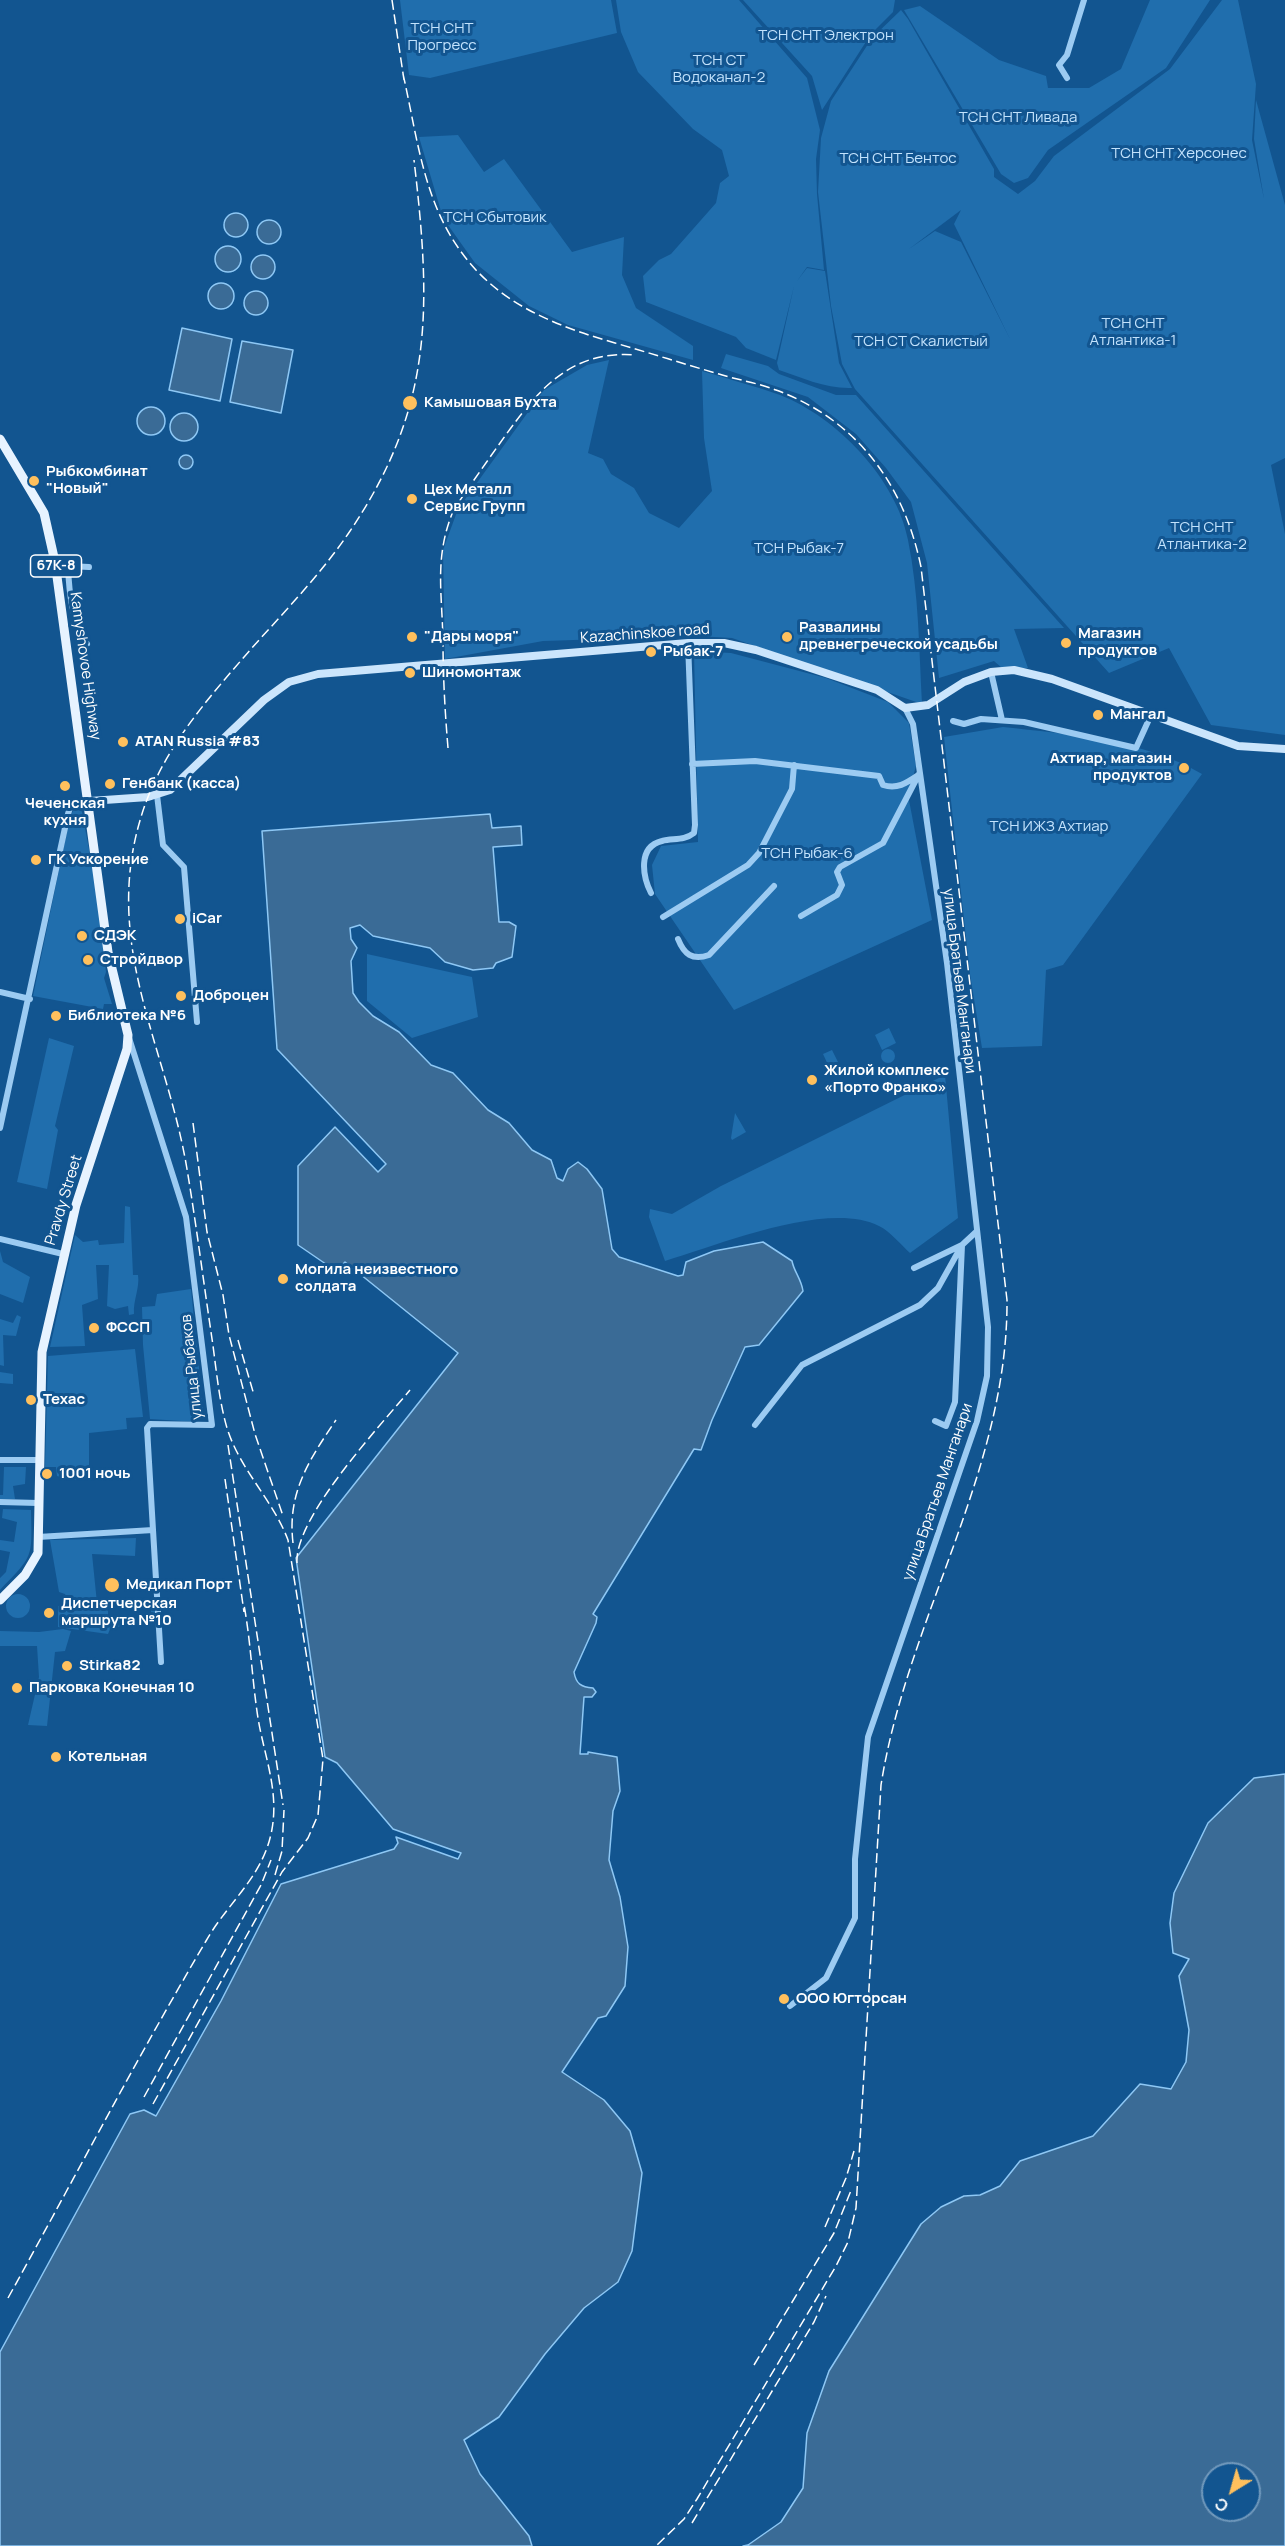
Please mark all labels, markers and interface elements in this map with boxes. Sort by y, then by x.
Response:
park label: ТСН СНТ Прогресс [407,20,477,55]
park label: ТСН СНТ Электрон [758,27,894,45]
park label: ТСН СТ Водоканал-2 [673,52,765,87]
park label: ТСН СНТ Ливада [959,109,1077,127]
park label: ТСН СНТ Херсонес [1111,145,1247,163]
park label: ТСН СНТ Бентос [839,150,957,168]
park label: ТСН Сбытовик [444,209,546,227]
park label: ТСН СНТ Атлантика-1 [1090,315,1176,350]
park label: ТСН СТ Скалистый [854,333,988,351]
marker: Камышовая Бухта [401,394,419,412]
place label: Камышовая Бухта [424,394,557,412]
place label: Рыбкомбинат "Новый" [46,463,148,498]
marker: Рыбкомбинат "Новый" [27,474,41,488]
place label: Цех Металл Сервис Групп [424,481,525,516]
marker: Цех Металл Сервис Групп [405,492,419,506]
park label: ТСН СНТ Атлантика-2 [1157,519,1247,554]
park label: ТСН Рыбак-7 [754,540,844,558]
road number: 67К-8 [31,555,82,577]
street label: Kamyshovoe Highway [66,591,104,741]
place label: Развалины древнегреческой усадьбы [799,619,998,654]
street label: Kazachinskoe road [580,620,710,648]
place label: Магазин продуктов [1078,625,1157,660]
place label: "Дары моря" [424,628,519,646]
marker: "Дары моря" [405,630,419,644]
marker: Развалины древнегреческой усадьбы [780,630,794,644]
marker: Магазин продуктов [1059,636,1073,650]
place label: Рыбак-7 [663,643,723,661]
marker: Рыбак-7 [644,645,658,659]
place label: Шиномонтаж [422,664,521,682]
marker: Шиномонтаж [403,666,417,680]
place label: Мангал [1110,706,1166,724]
marker: Мангал [1091,708,1105,722]
place label: ATAN Russia #83 [135,733,260,751]
marker: ATAN Russia #83 [116,735,130,749]
place label: Ахтиар, магазин продуктов [1050,750,1172,785]
marker: Ахтиар, магазин продуктов [1177,761,1191,775]
place label: Генбанк (касса) [122,775,241,793]
marker: Генбанк (касса) [103,777,117,791]
marker: Чеченская кухня [58,779,72,793]
place label: Чеченская кухня [25,795,105,830]
park label: ТСН ИЖЗ Ахтиар [990,818,1108,836]
park label: ТСН Рыбак-6 [761,845,853,863]
place label: ГК Ускорение [48,851,149,869]
marker: ГК Ускорение [29,853,43,867]
street label: улица Братьев Манганари [939,887,979,1075]
place label: iCar [192,910,222,928]
marker: iCar [173,912,187,926]
place label: СДЭК [94,927,137,945]
marker: СДЭК [75,929,89,943]
place label: Стройдвор [100,951,183,969]
marker: Стройдвор [81,953,95,967]
place label: Доброцен [193,987,269,1005]
marker: Доброцен [174,989,188,1003]
place label: Библиотека №6 [68,1007,186,1025]
marker: Библиотека №6 [49,1009,63,1023]
place label: Жилой комплекс «Порто Франко» [824,1062,949,1097]
marker: Жилой комплекс «Порто Франко» [805,1073,819,1087]
street label: Pravdy Street [42,1153,86,1247]
place label: Могила неизвестного солдата [295,1261,458,1296]
marker: Могила неизвестного солдата [276,1272,290,1286]
street label: улица Рыбаков [178,1313,206,1421]
place label: ФССП [106,1319,150,1337]
marker: ФССП [87,1321,101,1335]
place label: Техас [43,1391,85,1409]
marker: Техас [24,1393,38,1407]
street label: улица Братьев Манганари [899,1401,977,1583]
place label: 1001 ночь [59,1465,131,1483]
marker: 1001 ночь [40,1467,54,1481]
marker: Медикал Порт [103,1576,121,1594]
place label: Медикал Порт [126,1576,233,1594]
place label: Диспетчерская маршрута №10 [61,1595,177,1630]
marker: Диспетчерская маршрута №10 [42,1606,56,1620]
place label: Stirka82 [79,1657,140,1675]
marker: Stirka82 [60,1659,74,1673]
place label: Парковка Конечная 10 [29,1679,195,1697]
marker: Парковка Конечная 10 [10,1681,24,1695]
place label: Котельная [68,1748,147,1766]
marker: Котельная [49,1750,63,1764]
place label: ООО Югторсан [796,1990,907,2008]
marker: ООО Югторсан [777,1992,791,2006]
north arrow [1201,2462,1261,2522]
text: С [1210,2492,1233,2517]

